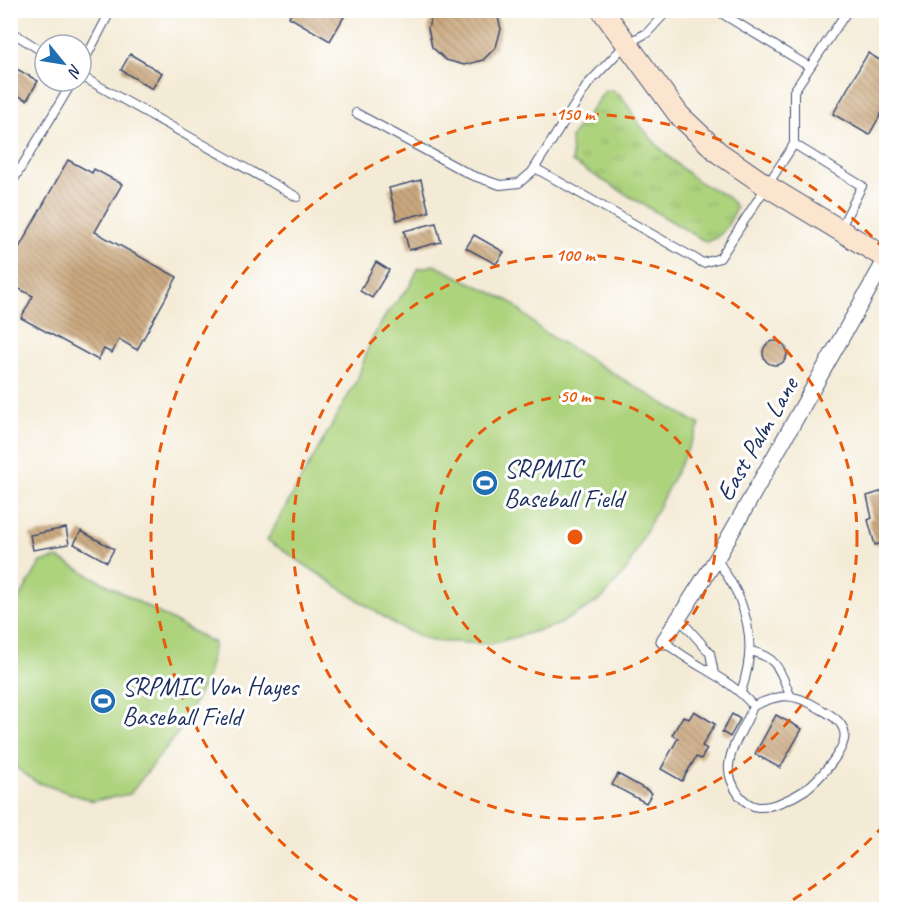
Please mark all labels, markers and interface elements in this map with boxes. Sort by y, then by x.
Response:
north arrow [33,33,93,93]
text: N [62,61,86,82]
text: 150 m [556,103,596,125]
text: 100 m [556,244,596,266]
street label: East Palm Lane [708,369,807,507]
text: 50 m [560,385,592,407]
place label: SRPMIC Baseball Field [504,452,627,515]
sports icon: SRPMIC Baseball Field [470,468,500,498]
centre of rings [565,527,585,547]
place label: SRPMIC Von Hayes Baseball Field [122,670,300,733]
sports icon: SRPMIC Von Hayes Baseball Field [88,686,118,716]

